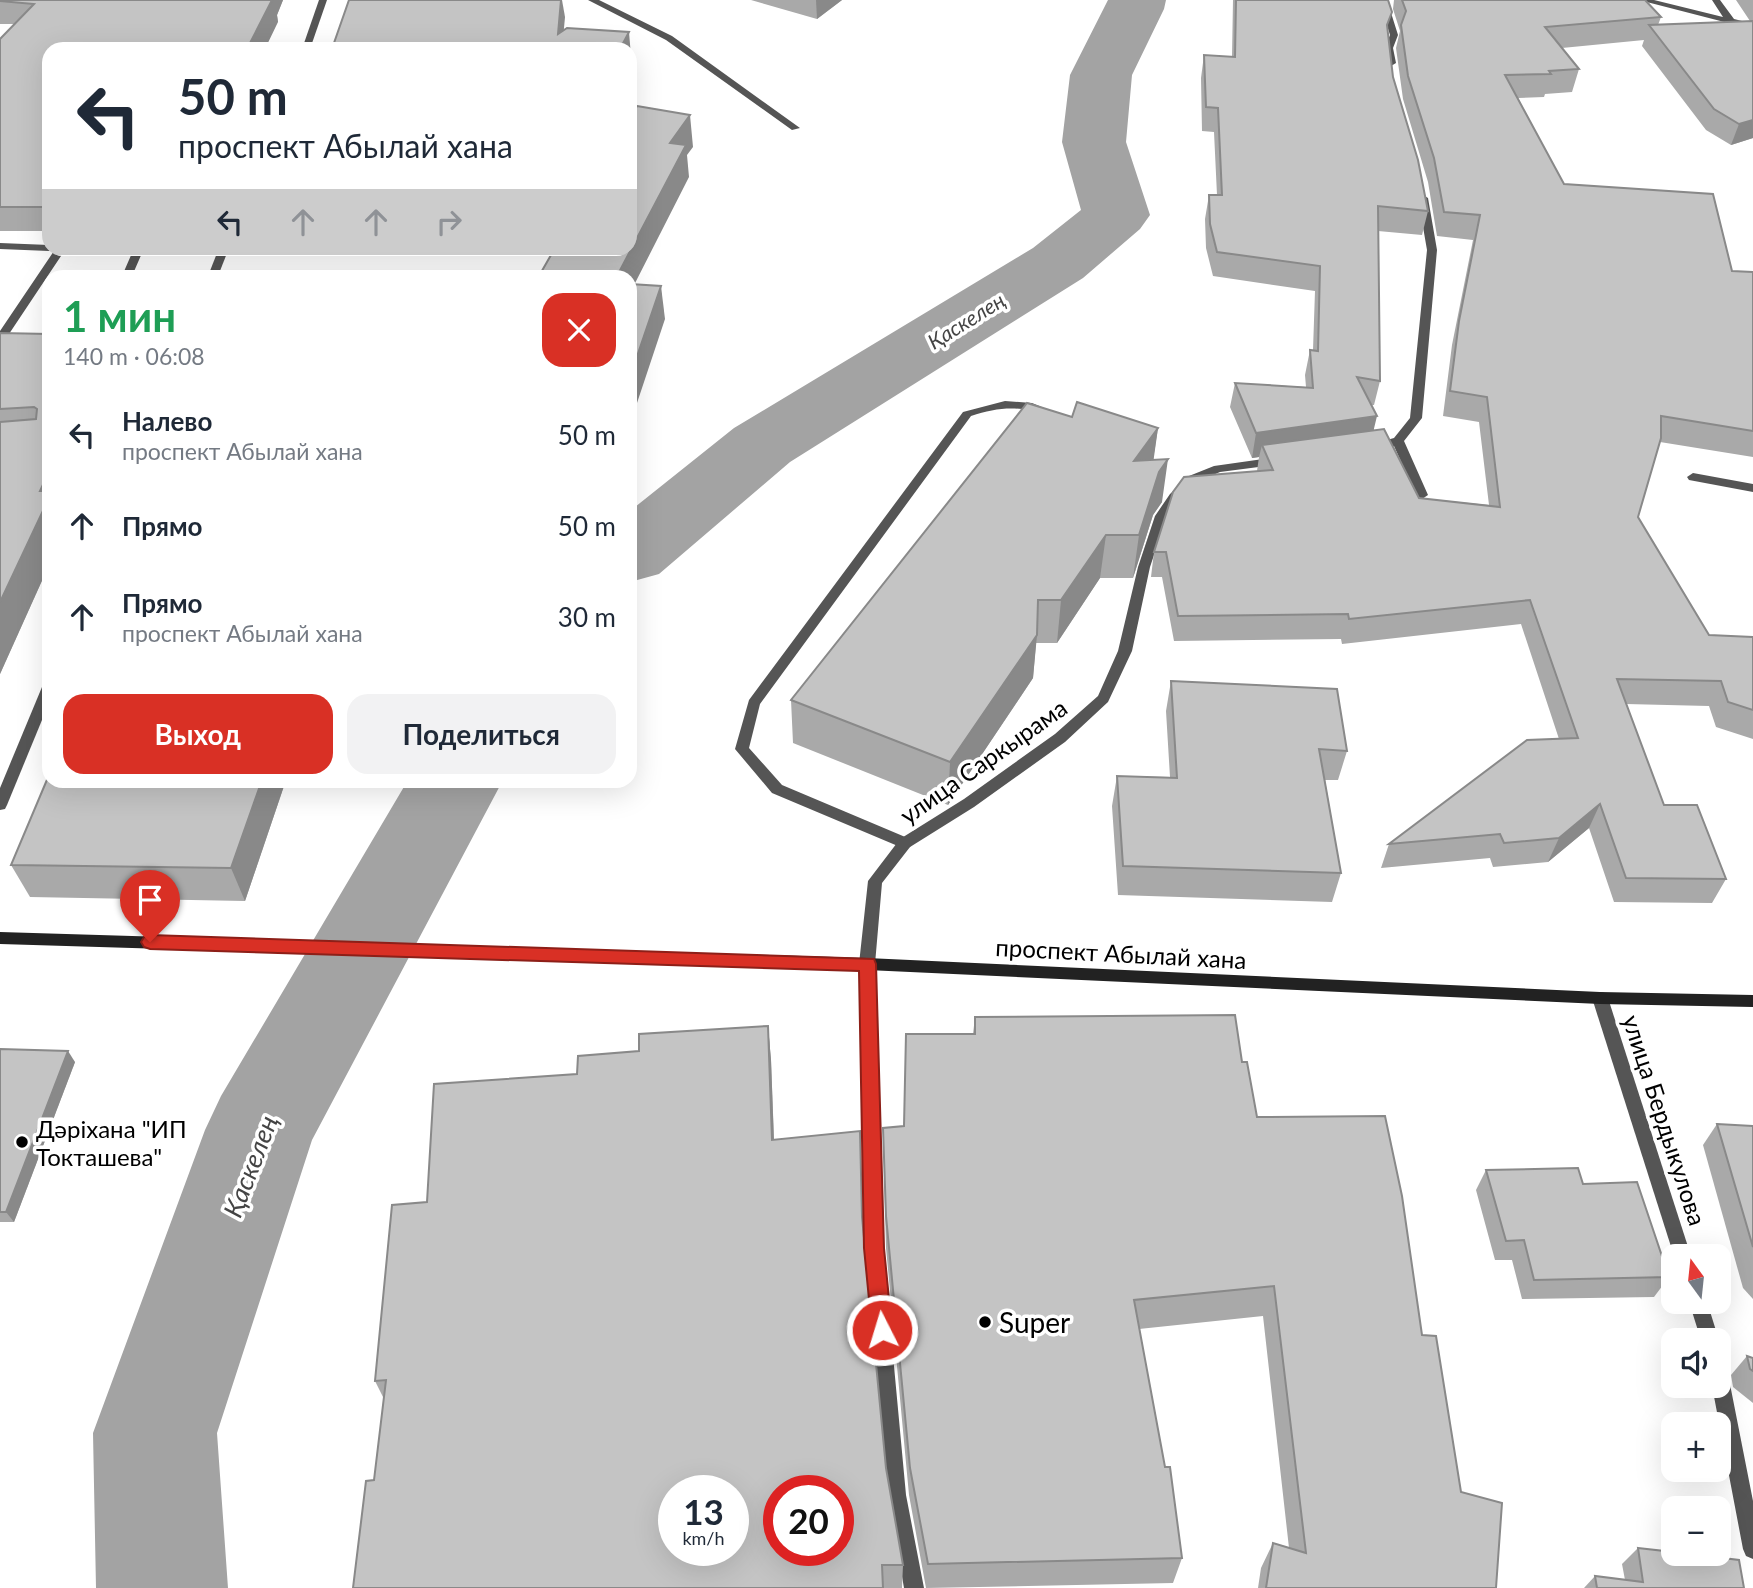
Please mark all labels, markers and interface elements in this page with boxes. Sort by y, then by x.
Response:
text: 50 m [178,67,288,125]
icon: left [63,70,154,161]
text: проспект Абылай хана [178,126,513,165]
icon: left [211,203,249,241]
icon: ahead [284,203,322,241]
icon: ahead [357,203,395,241]
icon: right [430,203,468,241]
water label: Қаскелең [923,286,1009,354]
text: 1 мин [63,291,176,341]
button: close [542,293,616,367]
text: 140 m · 06:08 [63,342,205,370]
text: Налево [122,405,212,437]
icon: left [63,416,101,454]
text: 50 m [558,419,616,451]
text: проспект Абылай хана [122,437,363,465]
icon: ahead [63,507,101,545]
text: Прямо [122,510,203,542]
text: 50 m [558,510,616,542]
text: Прямо [122,587,203,619]
icon: ahead [63,598,101,636]
text: 30 m [558,601,616,633]
text: проспект Абылай хана [122,619,363,647]
street label: улица Саркырама [894,693,1072,829]
button: Выход [63,694,333,774]
button: Поделиться [347,694,616,774]
pin [120,870,180,942]
icon: arrive [131,881,169,919]
street label: проспект Абылай хана [995,932,1247,974]
street label: улица Бердыкулова [1617,1011,1713,1229]
water label: Қаскелең [216,1110,284,1222]
place label: Дәріхана "ИП Токташева" [36,1114,187,1171]
marker: Дәріхана "ИП Токташева" [14,1134,30,1150]
north arrow [1661,1244,1731,1314]
map controls [1661,1244,1731,1566]
position arrow [845,1293,919,1367]
place label: Super [999,1305,1070,1339]
marker: Super [977,1314,993,1330]
button: sound [1661,1328,1731,1398]
button: + [1661,1412,1731,1482]
speed limit sign: 20 [763,1475,854,1566]
text: 13 [683,1490,724,1532]
button: − [1661,1496,1731,1566]
text: km/h [682,1527,725,1549]

